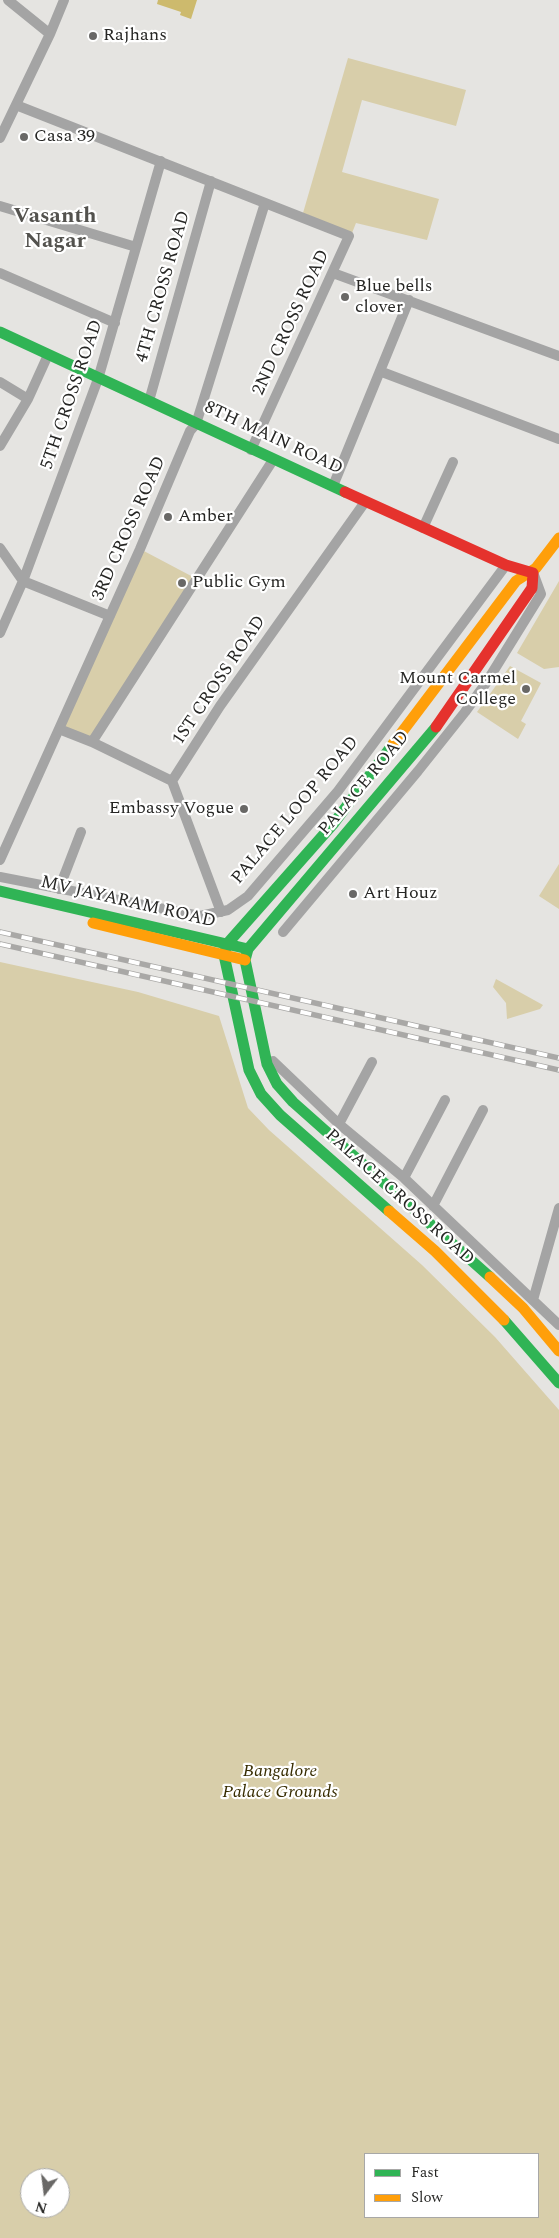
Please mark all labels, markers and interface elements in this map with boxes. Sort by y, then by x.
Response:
place label: Rajhans [103,25,167,47]
marker: Rajhans [87,30,99,42]
place label: Casa 39 [34,126,95,148]
marker: Casa 39 [18,131,30,143]
district label: Vasanth Nagar [13,205,97,256]
street label: 4TH CROSS ROAD [132,209,196,365]
street label: 2ND CROSS ROAD [249,247,335,399]
place label: Blue bells clover [355,276,433,318]
marker: Blue bells clover [339,291,351,303]
street label: 5TH CROSS ROAD [37,317,109,473]
street label: 8TH MAIN ROAD [200,397,346,481]
street label: 3RD CROSS ROAD [88,453,172,605]
place label: Amber [178,506,233,528]
marker: Amber [162,511,174,523]
place label: Public Gym [192,572,286,594]
marker: Public Gym [176,577,188,589]
street label: 1ST CROSS ROAD [169,612,271,750]
place label: Mount Carmel College [399,668,516,711]
marker: Mount Carmel College [520,683,532,695]
street label: PALACE ROAD [315,727,415,841]
street label: PALACE LOOP ROAD [228,733,364,889]
place label: Embassy Vogue [109,798,234,820]
marker: Embassy Vogue [238,803,250,815]
street label: MV JAYARAM ROAD [38,872,218,934]
place label: Art Houz [363,883,438,905]
marker: Art Houz [347,888,359,900]
street label: PALACE CROSS ROAD [320,1125,478,1271]
park label: Bangalore Palace Grounds [222,1761,338,1804]
legend [364,2153,539,2218]
text: Fast [411,2161,439,2184]
north arrow [20,2168,70,2218]
text: Slow [411,2186,443,2209]
text: N [33,2195,49,2219]

